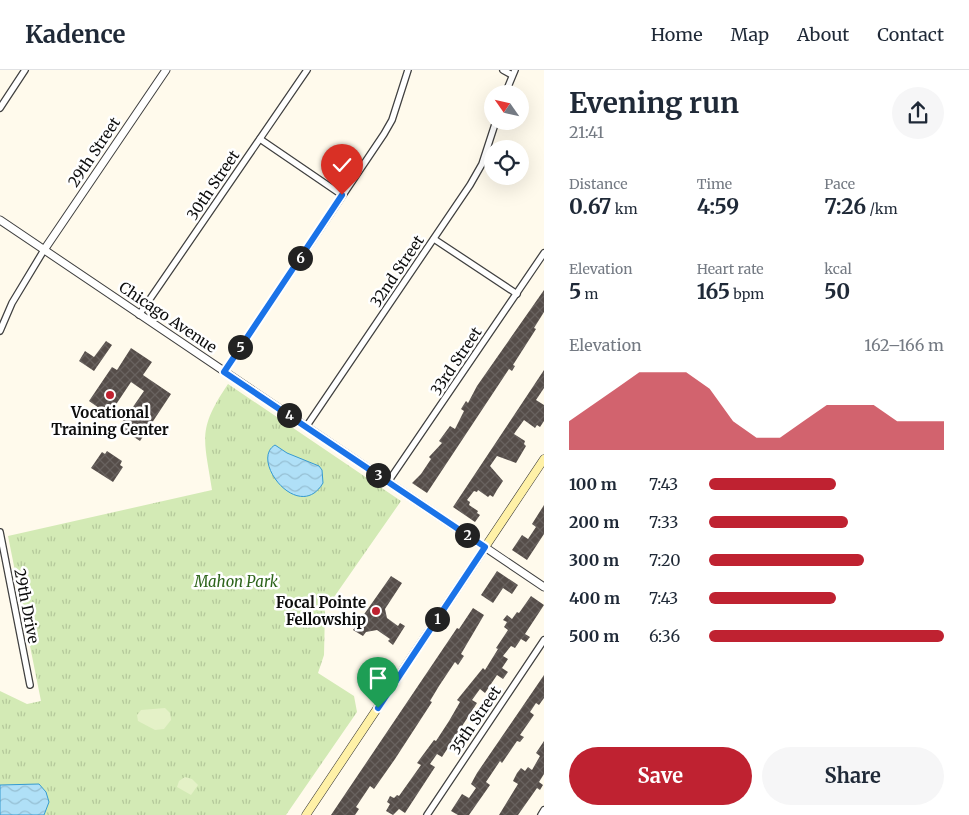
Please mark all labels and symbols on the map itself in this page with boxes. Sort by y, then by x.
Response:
north arrow [484,85,529,130]
street label: 29th Street [64,113,124,190]
pin [321,144,363,195]
street label: 30th Street [183,146,243,224]
street label: 32nd Street [366,231,428,310]
pin: 6 [288,246,312,270]
street label: Chicago Avenue [115,277,221,357]
street label: 33rd Street [426,323,486,399]
pin: 5 [228,334,252,360]
marker: Vocational Training Center [104,389,116,401]
pin: 4 [276,402,302,428]
place label: Vocational Training Center [51,403,169,439]
pin: 3 [366,462,390,488]
pin: 2 [454,522,480,548]
street label: 29th Drive [10,567,44,645]
park label: Mahon Park [193,572,279,591]
place label: Focal Pointe Fellowship [276,593,366,629]
marker: Focal Pointe Fellowship [370,605,382,617]
pin: 1 [424,606,450,632]
pin [357,657,399,708]
street label: 35th Street [445,682,505,758]

